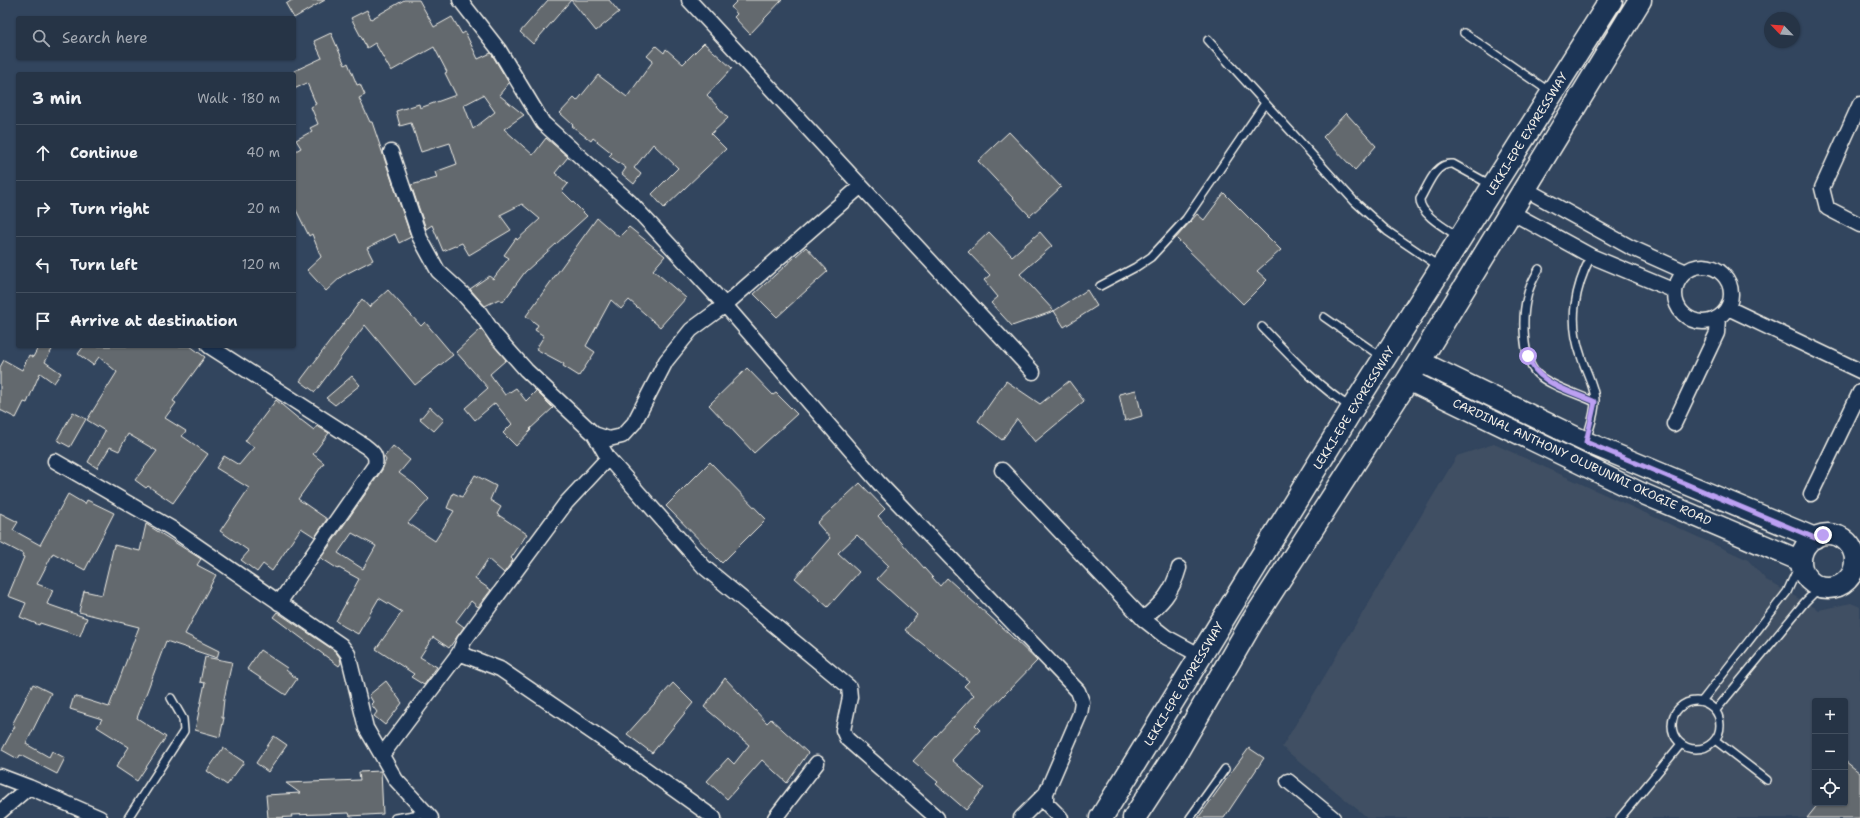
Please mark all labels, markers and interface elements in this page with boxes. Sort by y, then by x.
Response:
north arrow [1764,12,1800,48]
search box [16,16,296,60]
icon: search [30,27,52,49]
text: Search here [62,28,148,48]
street label: LEKKI-EPE EXPRESSWAY [1482,69,1572,199]
text: 3 min [32,87,82,109]
text: Walk · 180 m [197,90,280,107]
icon: ahead [32,142,54,164]
text: Continue [70,143,138,163]
text: 40 m [246,144,280,161]
icon: right [32,198,54,220]
text: Turn right [70,199,150,219]
text: 20 m [247,200,280,217]
icon: left [32,254,54,276]
text: Turn left [70,255,138,275]
text: 120 m [242,256,280,273]
icon: arrive [32,310,54,332]
text: Arrive at destination [70,311,238,331]
street label: LEKKI-EPE EXPRESSWAY [1309,343,1399,473]
route start [1519,347,1537,365]
street label: CARDINAL ANTHONY OLUBUNMI OKOGIE ROAD [1450,395,1714,529]
route end [1814,526,1832,544]
street label: LEKKI-EPE EXPRESSWAY [1140,618,1228,749]
map controls [1812,698,1848,806]
button: + [1812,698,1848,734]
button: − [1812,734,1848,770]
button: locate [1812,770,1848,806]

